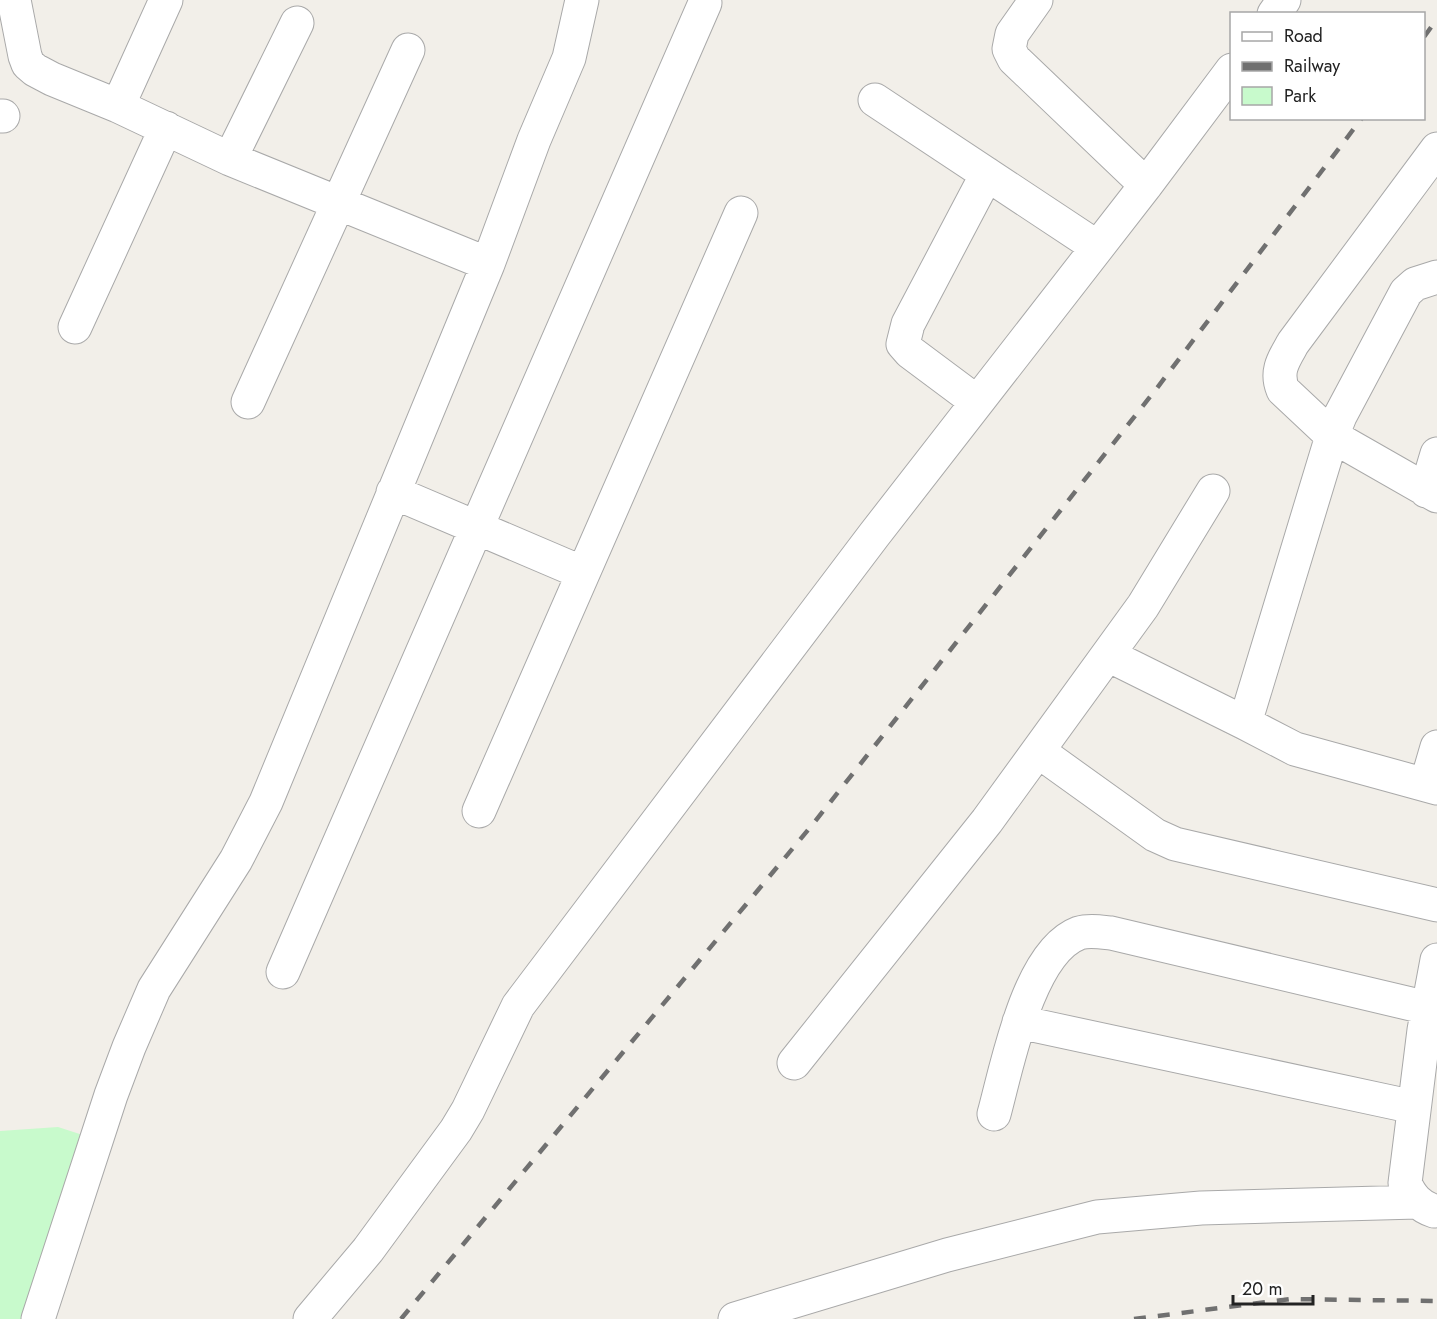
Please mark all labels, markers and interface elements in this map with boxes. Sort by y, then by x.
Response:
legend [1230,12,1425,120]
text: Road [1284,23,1323,49]
text: Railway [1284,53,1340,79]
text: Park [1284,83,1316,109]
scale bar [1233,1268,1312,1306]
text: 20 m [1242,1276,1282,1302]

